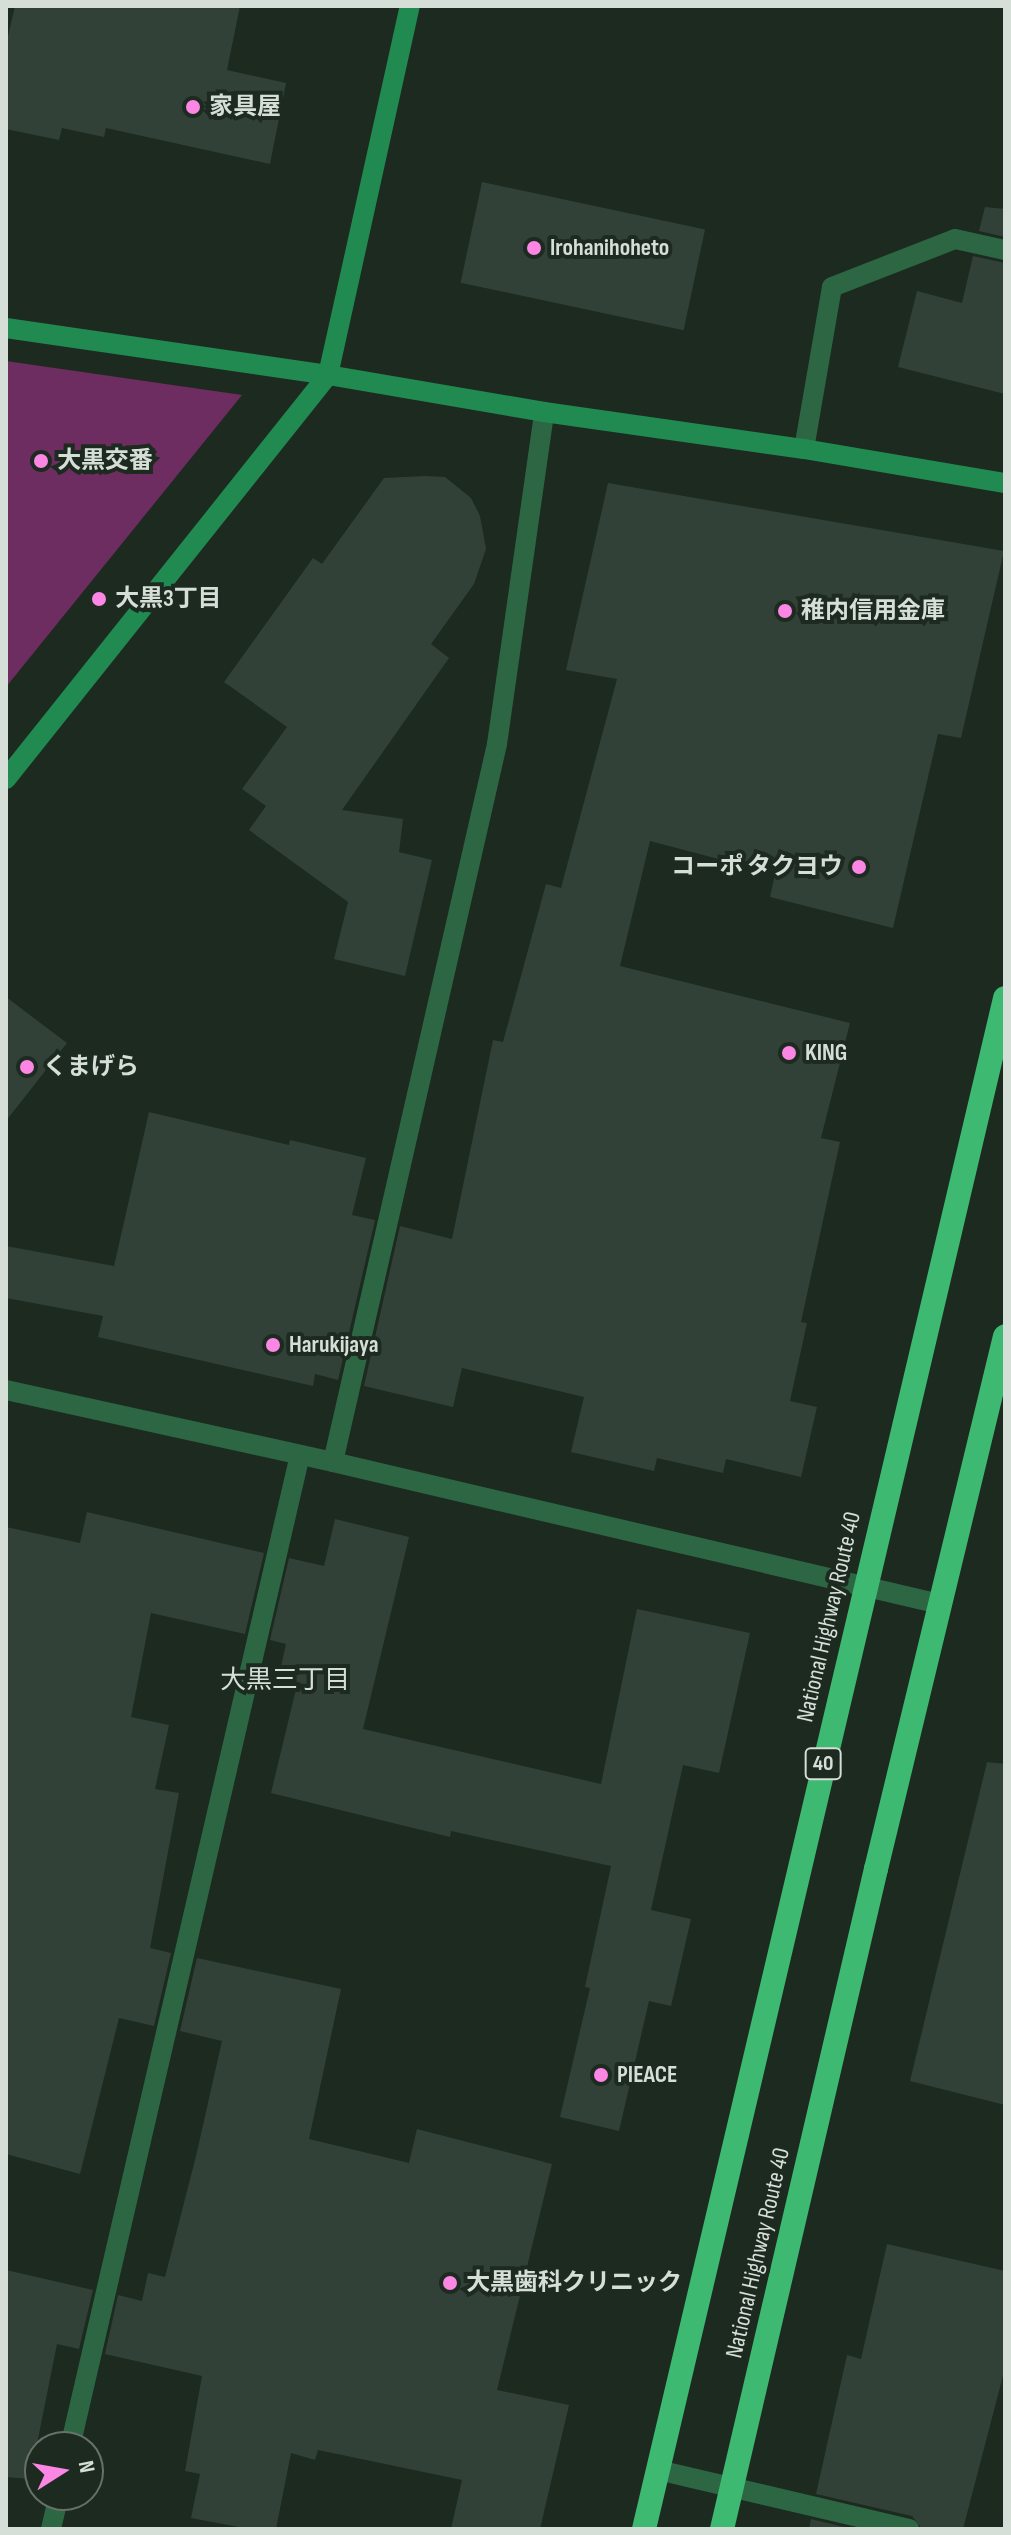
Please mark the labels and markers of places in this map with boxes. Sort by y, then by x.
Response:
place label: 家具屋 [209,93,281,121]
marker: 家具屋 [184,98,202,116]
place label: Irohanihoheto [550,234,669,262]
marker: Irohanihoheto [525,239,543,257]
place label: 大黒交番 [57,447,153,475]
marker: 大黒交番 [32,452,50,470]
place label: 大黒3丁目 [115,585,222,613]
marker: 大黒3丁目 [90,590,108,608]
place label: 稚内信用金庫 [801,597,945,625]
marker: 稚内信用金庫 [776,602,794,620]
place label: コーポ タクヨウ [671,853,843,881]
marker: コーポ タクヨウ [850,858,868,876]
place label: KING [805,1039,847,1067]
marker: KING [780,1044,798,1062]
place label: くまげら [43,1053,139,1081]
marker: くまげら [18,1058,36,1076]
place label: Harukijaya [289,1331,378,1359]
marker: Harukijaya [264,1336,282,1354]
place label: PIEACE [617,2061,677,2089]
marker: PIEACE [592,2066,610,2084]
place label: 大黒歯科クリニック [466,2269,682,2297]
marker: 大黒歯科クリニック [441,2274,459,2292]

